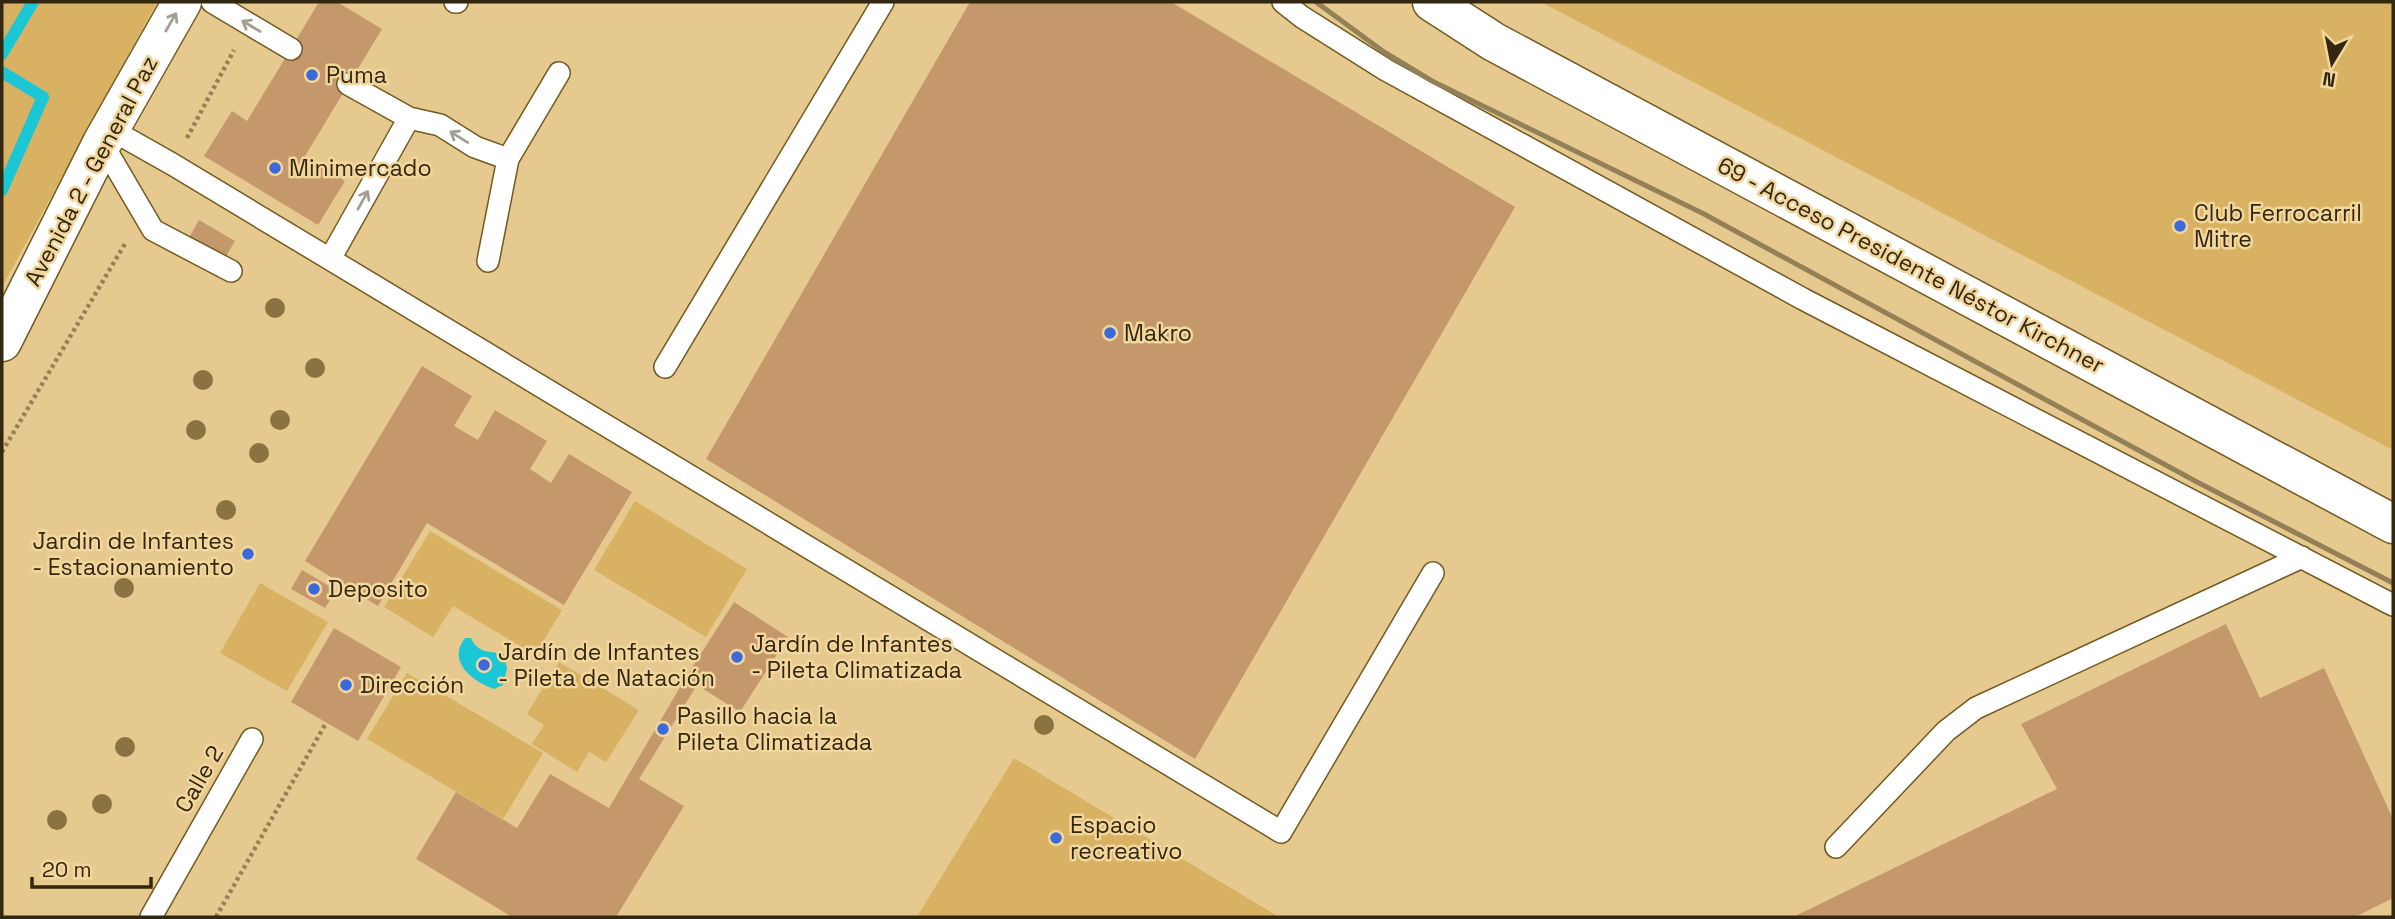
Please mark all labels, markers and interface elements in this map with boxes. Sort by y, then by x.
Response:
one-way arrow [164,12,178,32]
one-way arrow [242,18,262,32]
north arrow [2297,28,2367,98]
street label: Avenida 2 - General Paz [18,51,164,291]
place label: Puma [326,60,387,90]
text: N [2321,66,2338,93]
marker: Puma [304,67,320,83]
one-way arrow [450,130,470,144]
street label: 69 - Acceso Presidente Néstor Kirchner [1712,150,2110,380]
place label: Minimercado [289,153,432,183]
marker: Minimercado [267,160,283,176]
one-way arrow [357,190,370,211]
place label: Club Ferrocarril Mitre [2194,198,2362,254]
marker: Club Ferrocarril Mitre [2172,218,2188,234]
place label: Makro [1124,318,1192,348]
marker: Makro [1102,325,1118,341]
place label: Jardin de Infantes - Estacionamiento [32,526,234,582]
marker: Jardin de Infantes - Estacionamiento [240,546,256,562]
place label: Deposito [328,574,428,604]
marker: Deposito [306,581,322,597]
place label: Jardín de Infantes - Pileta Climatizada [751,629,962,685]
place label: Jardín de Infantes - Pileta de Natación [498,637,715,693]
marker: Jardín de Infantes - Pileta Climatizada [729,649,745,665]
marker: Jardín de Infantes - Pileta de Natación [476,657,492,673]
place label: Dirección [360,670,464,700]
marker: Dirección [338,677,354,693]
place label: Pasillo hacia la Pileta Climatizada [677,701,872,757]
marker: Pasillo hacia la Pileta Climatizada [655,721,671,737]
street label: Calle 2 [168,740,230,818]
place label: Espacio recreativo [1070,810,1182,866]
marker: Espacio recreativo [1048,830,1064,846]
scale bar [32,846,150,890]
text: 20 m [42,856,92,883]

